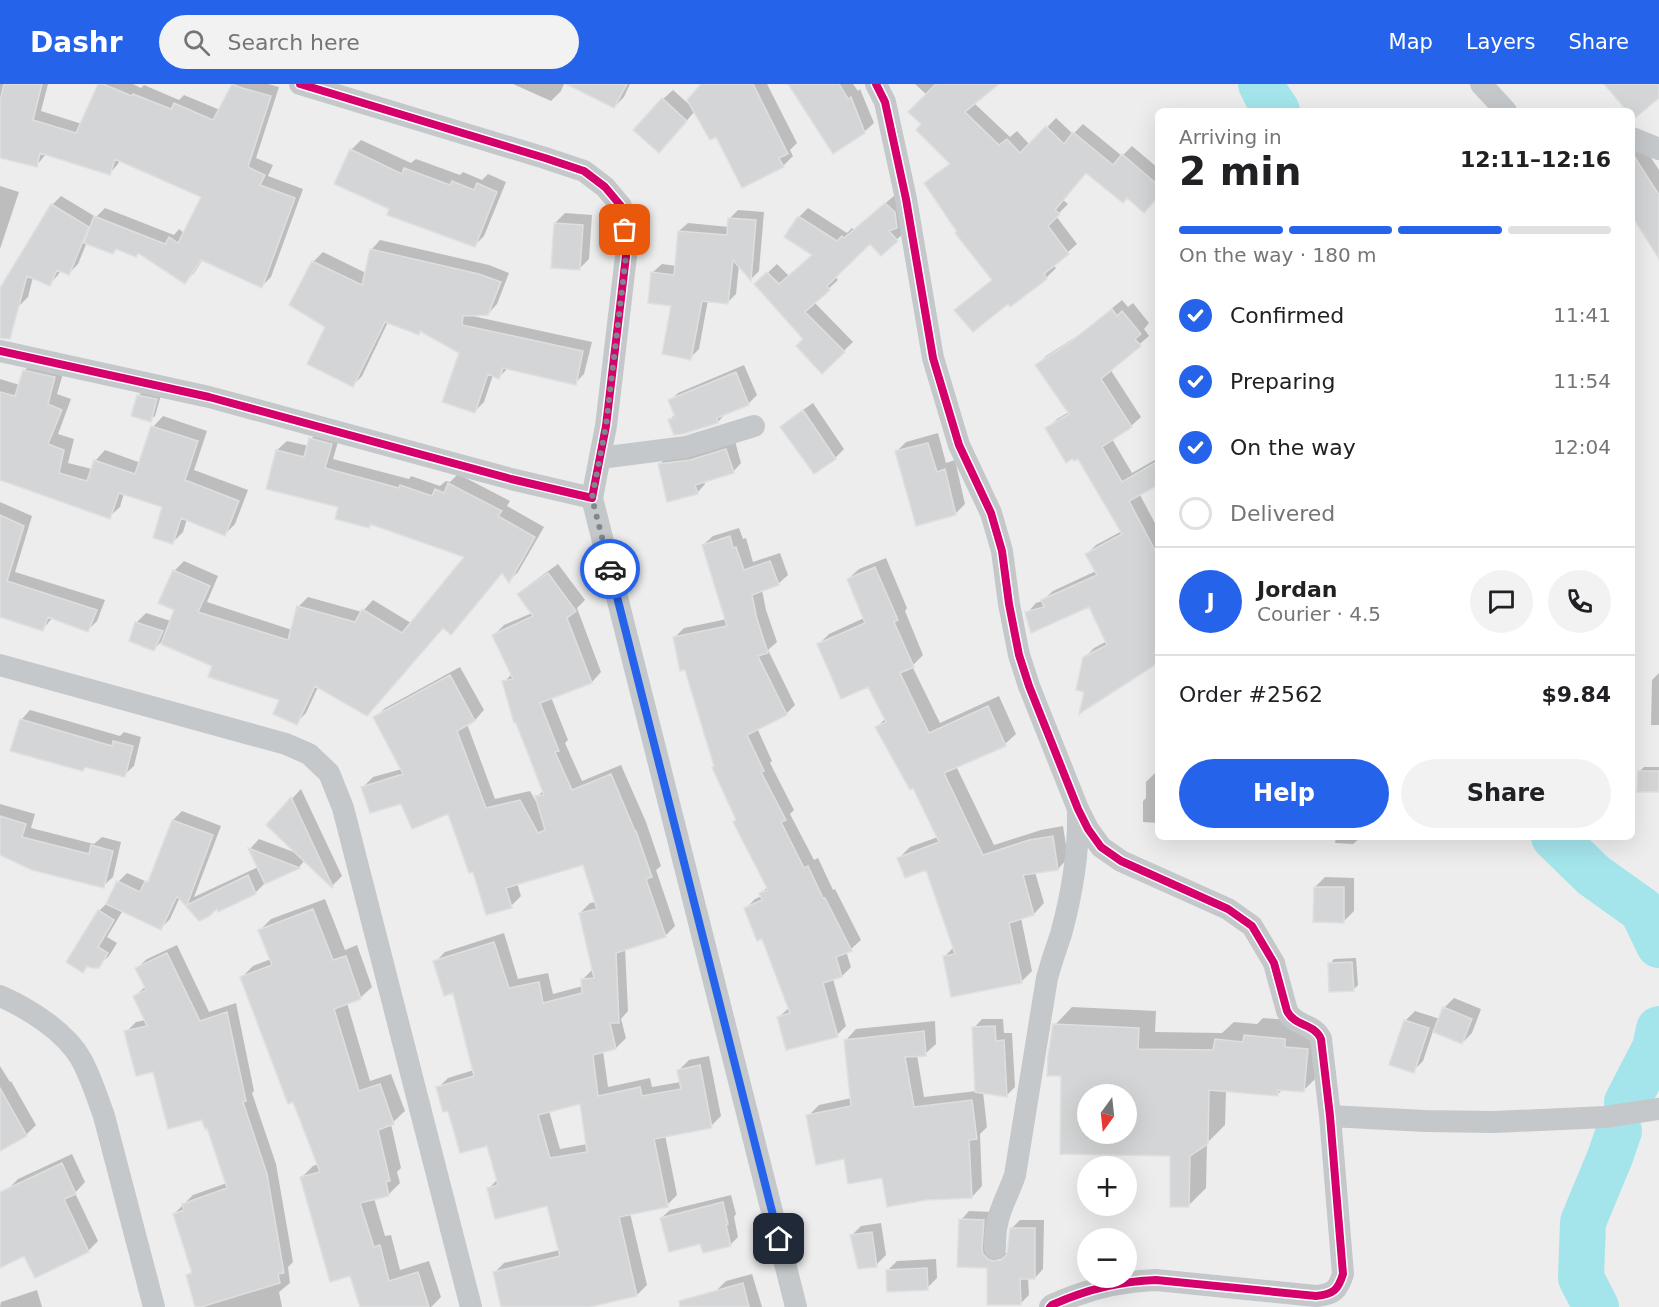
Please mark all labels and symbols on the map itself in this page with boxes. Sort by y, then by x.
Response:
pin [599,204,650,255]
courier [580,539,640,599]
north arrow [1077,1084,1137,1144]
pin [753,1213,804,1264]

